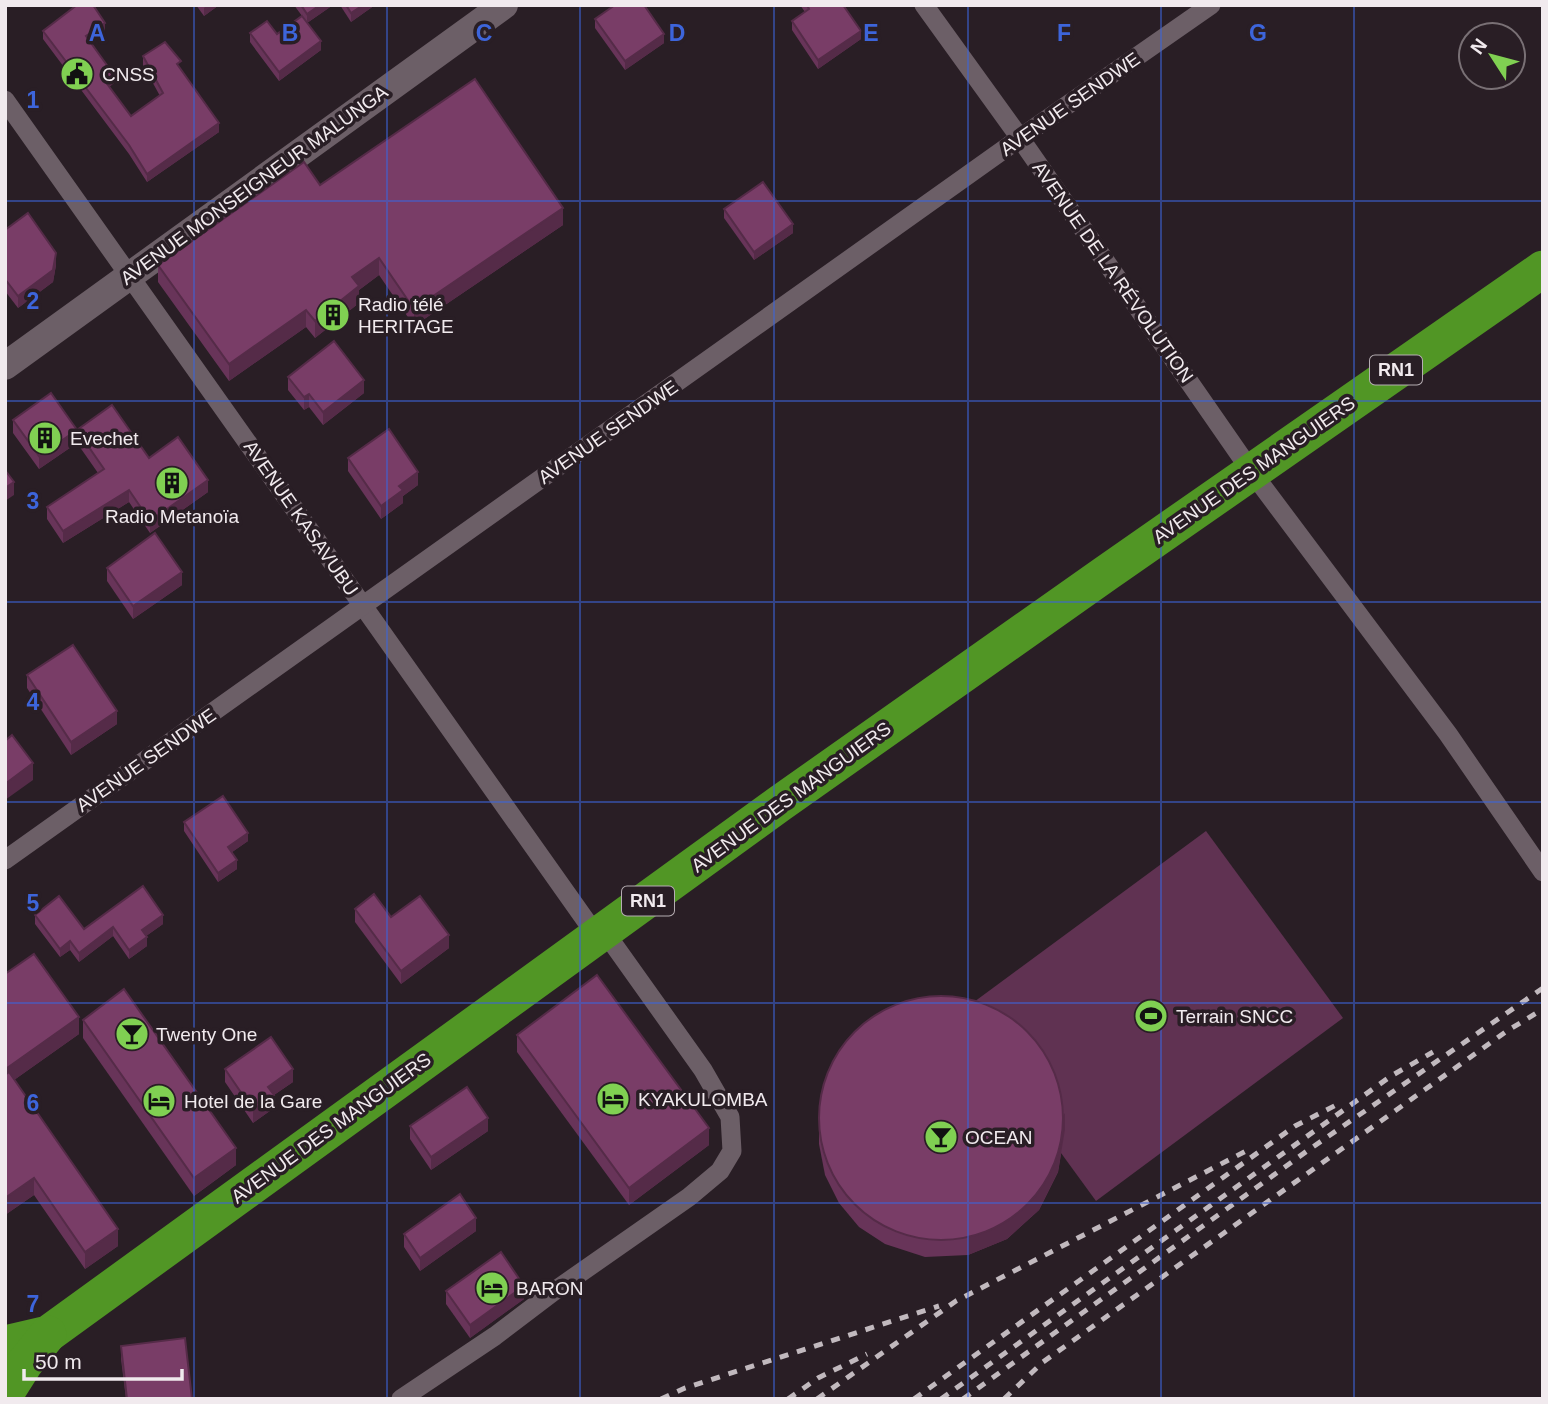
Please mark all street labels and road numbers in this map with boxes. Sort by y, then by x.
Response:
street label: AVENUE SENDWE [996,48,1144,160]
street label: AVENUE MONSEIGNEUR MALUNGA [116,81,392,289]
street label: AVENUE DE LA RÉVOLUTION [1028,158,1198,386]
road number: RN1 [1370,356,1422,384]
street label: AVENUE SENDWE [534,376,682,488]
street label: AVENUE DES MANGUIERS [1149,392,1359,548]
street label: AVENUE KASAVUBU [240,437,362,599]
street label: AVENUE SENDWE [72,704,220,816]
street label: AVENUE DES MANGUIERS [687,718,895,876]
road number: RN1 [622,887,674,916]
street label: AVENUE DES MANGUIERS [227,1049,435,1207]

